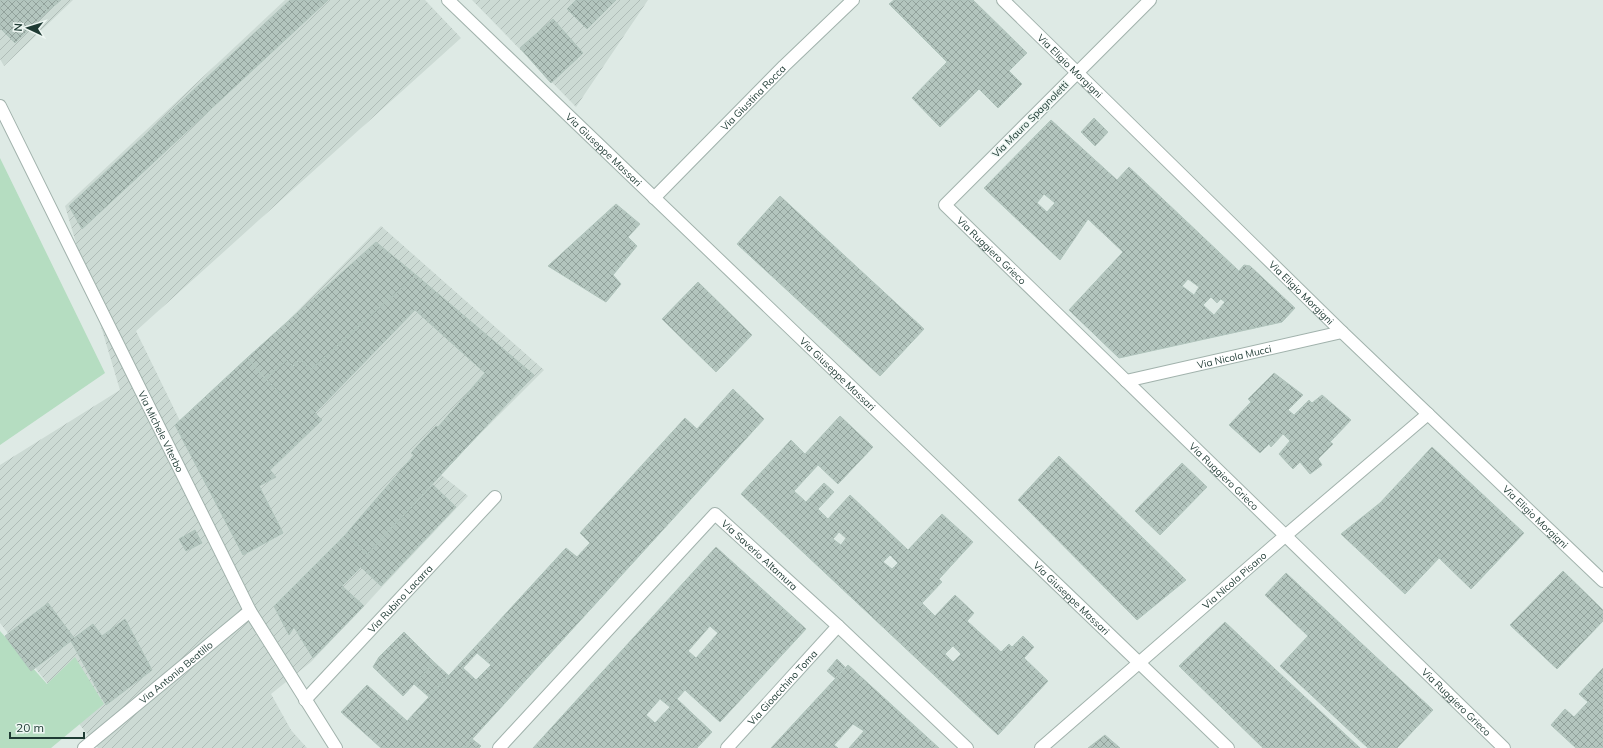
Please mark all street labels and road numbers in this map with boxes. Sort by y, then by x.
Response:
street label: Via Eligio Morgigni [1035,31,1105,101]
street label: Via Giustina Rocca [718,62,788,133]
street label: Via Mauro Spagnoletti [989,78,1071,160]
street label: Via Giuseppe Massari [563,110,644,189]
street label: Via Ruggiero Grieco [954,214,1029,288]
street label: Via Eligio Morgigni [1266,258,1337,328]
street label: Via Giuseppe Massari [797,335,878,414]
street label: Via Nicola Mucci [1196,342,1273,372]
street label: Via Michele Viterbo [135,389,186,475]
street label: Via Ruggiero Grieco [1186,440,1261,513]
street label: Via Eligio Morgigni [1500,483,1571,551]
street label: Via Saverio Altamura [719,517,800,593]
street label: Via Nicola Pisano [1200,549,1270,612]
street label: Via Giuseppe Massari [1030,559,1112,638]
street label: Via Rubino Lacarra [365,562,435,636]
street label: Via Antonio Beatillo [137,638,216,707]
street label: Via Gioacchino Toma [745,647,820,728]
street label: Via Ruggiero Grieco [1419,666,1494,739]

